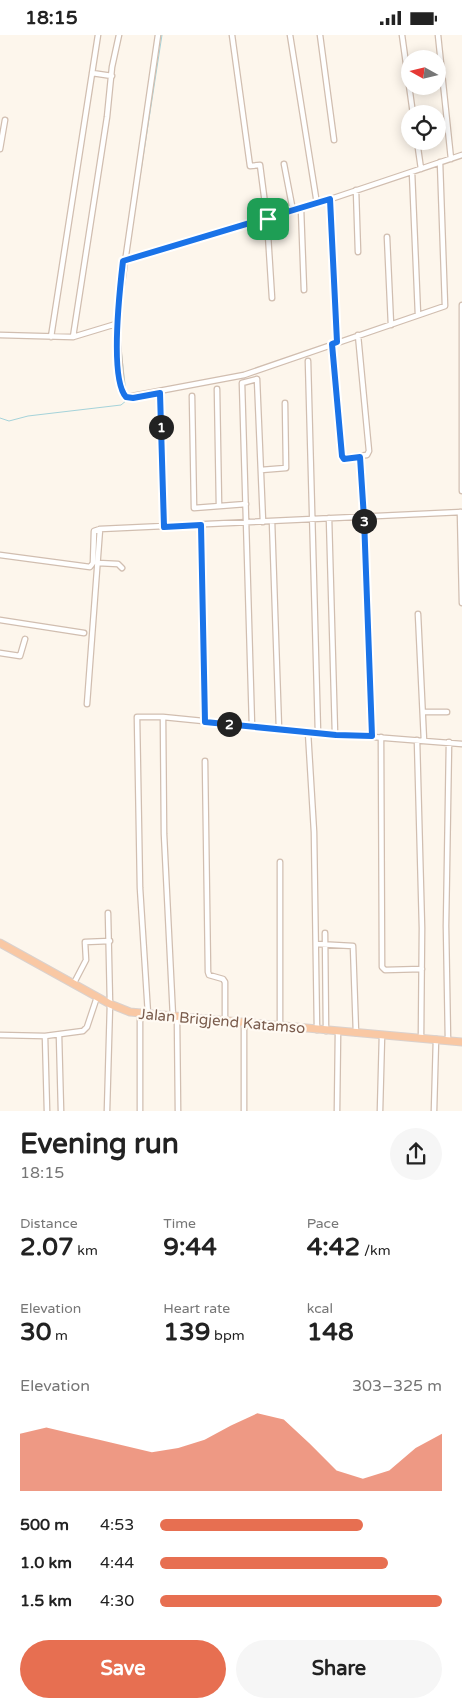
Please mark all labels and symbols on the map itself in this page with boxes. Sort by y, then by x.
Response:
north arrow [401,50,446,95]
pin [247,198,289,240]
pin: 1 [148,415,174,439]
pin: 3 [352,509,376,533]
pin: 2 [216,711,242,737]
street label: Jalan Brigjend Katamso [138,1005,306,1037]

